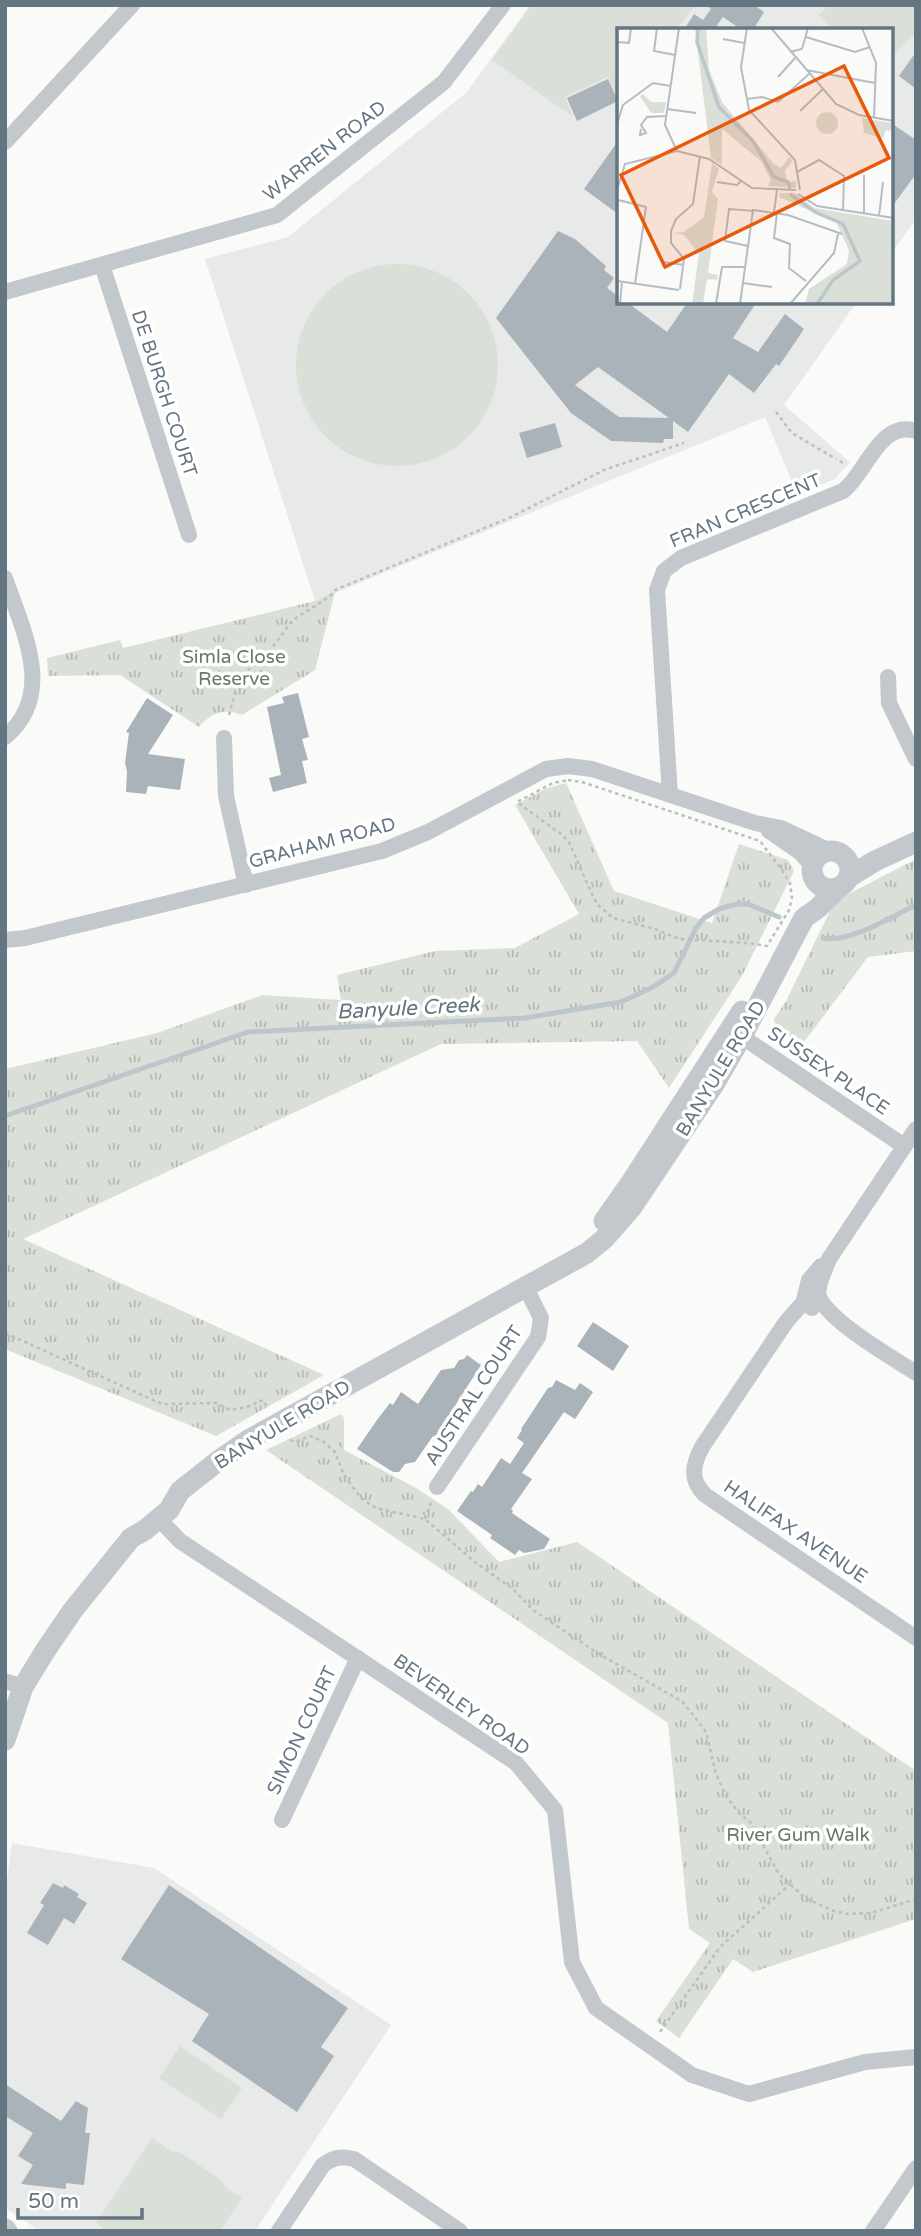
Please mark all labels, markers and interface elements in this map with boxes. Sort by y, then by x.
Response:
inset map [617,28,893,304]
street label: WARREN ROAD [259,96,390,206]
street label: DE BURGH COURT [127,307,202,480]
street label: FRAN CRESCENT [666,469,825,553]
park label: Simla Close Reserve [182,646,286,690]
street label: GRAHAM ROAD [246,813,398,873]
water label: Banyule Creek [336,992,482,1025]
street label: BANYULE ROAD [672,997,770,1140]
street label: SUSSEX PLACE [763,1022,893,1120]
street label: AUSTRAL COURT [420,1321,527,1470]
street label: BANYULE ROAD [211,1376,354,1474]
street label: HALIFAX AVENUE [720,1476,871,1588]
street label: BEVERLEY ROAD [389,1650,534,1760]
street label: SIMON COURT [263,1662,341,1798]
park label: River Gum Walk [726,1824,870,1846]
scale bar [18,2176,142,2220]
text: 50 m [28,2189,79,2214]

